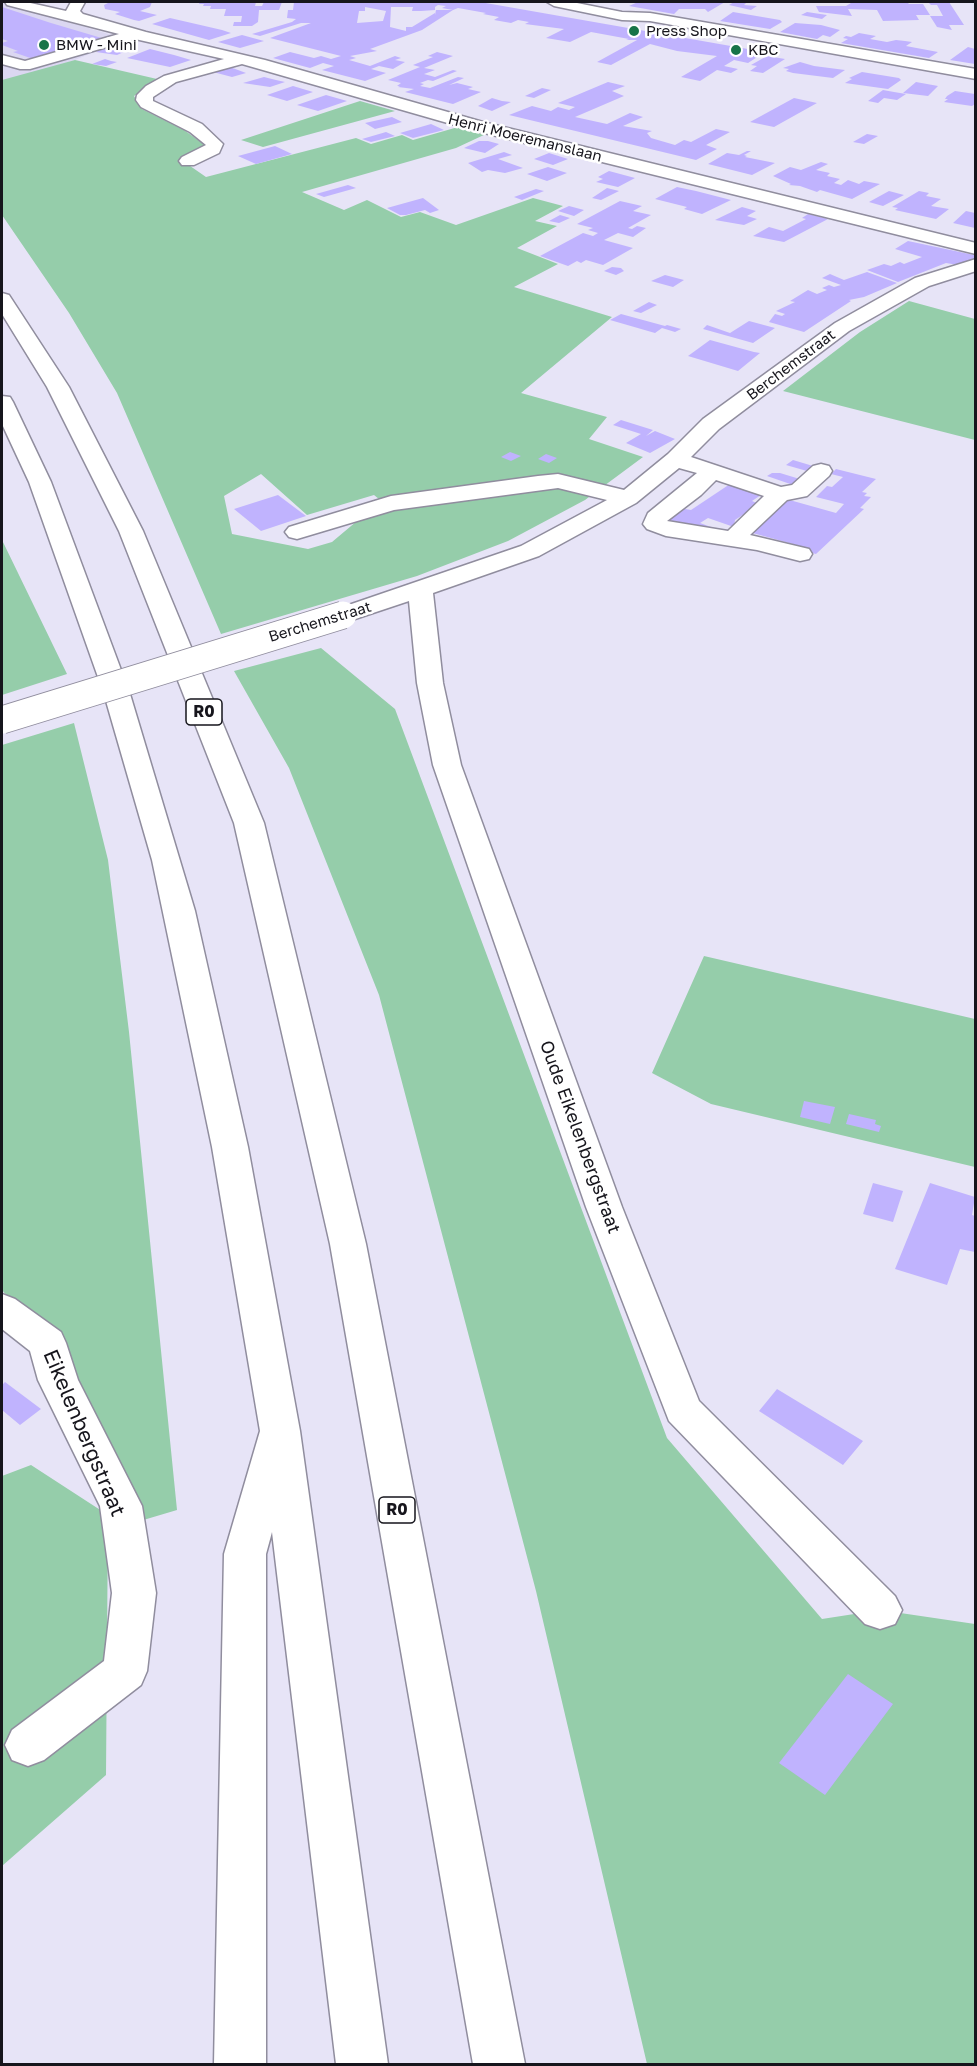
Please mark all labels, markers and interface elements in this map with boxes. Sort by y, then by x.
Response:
place label: Press Shop [646,22,727,40]
marker: Press Shop [627,24,641,38]
place label: BMW - Mini [56,36,137,54]
marker: BMW - Mini [37,38,51,52]
place label: KBC [748,41,779,59]
marker: KBC [729,43,743,57]
street label: Henri Moeremanslaan [446,110,604,166]
street label: Berchemstraat [743,326,839,404]
street label: Berchemstraat [267,598,373,646]
road number: R0 [186,699,222,725]
street label: Oude Eikelenbergstraat [535,1038,625,1236]
street label: Eikelenbergstraat [37,1346,131,1520]
road number: R0 [379,1497,415,1523]

